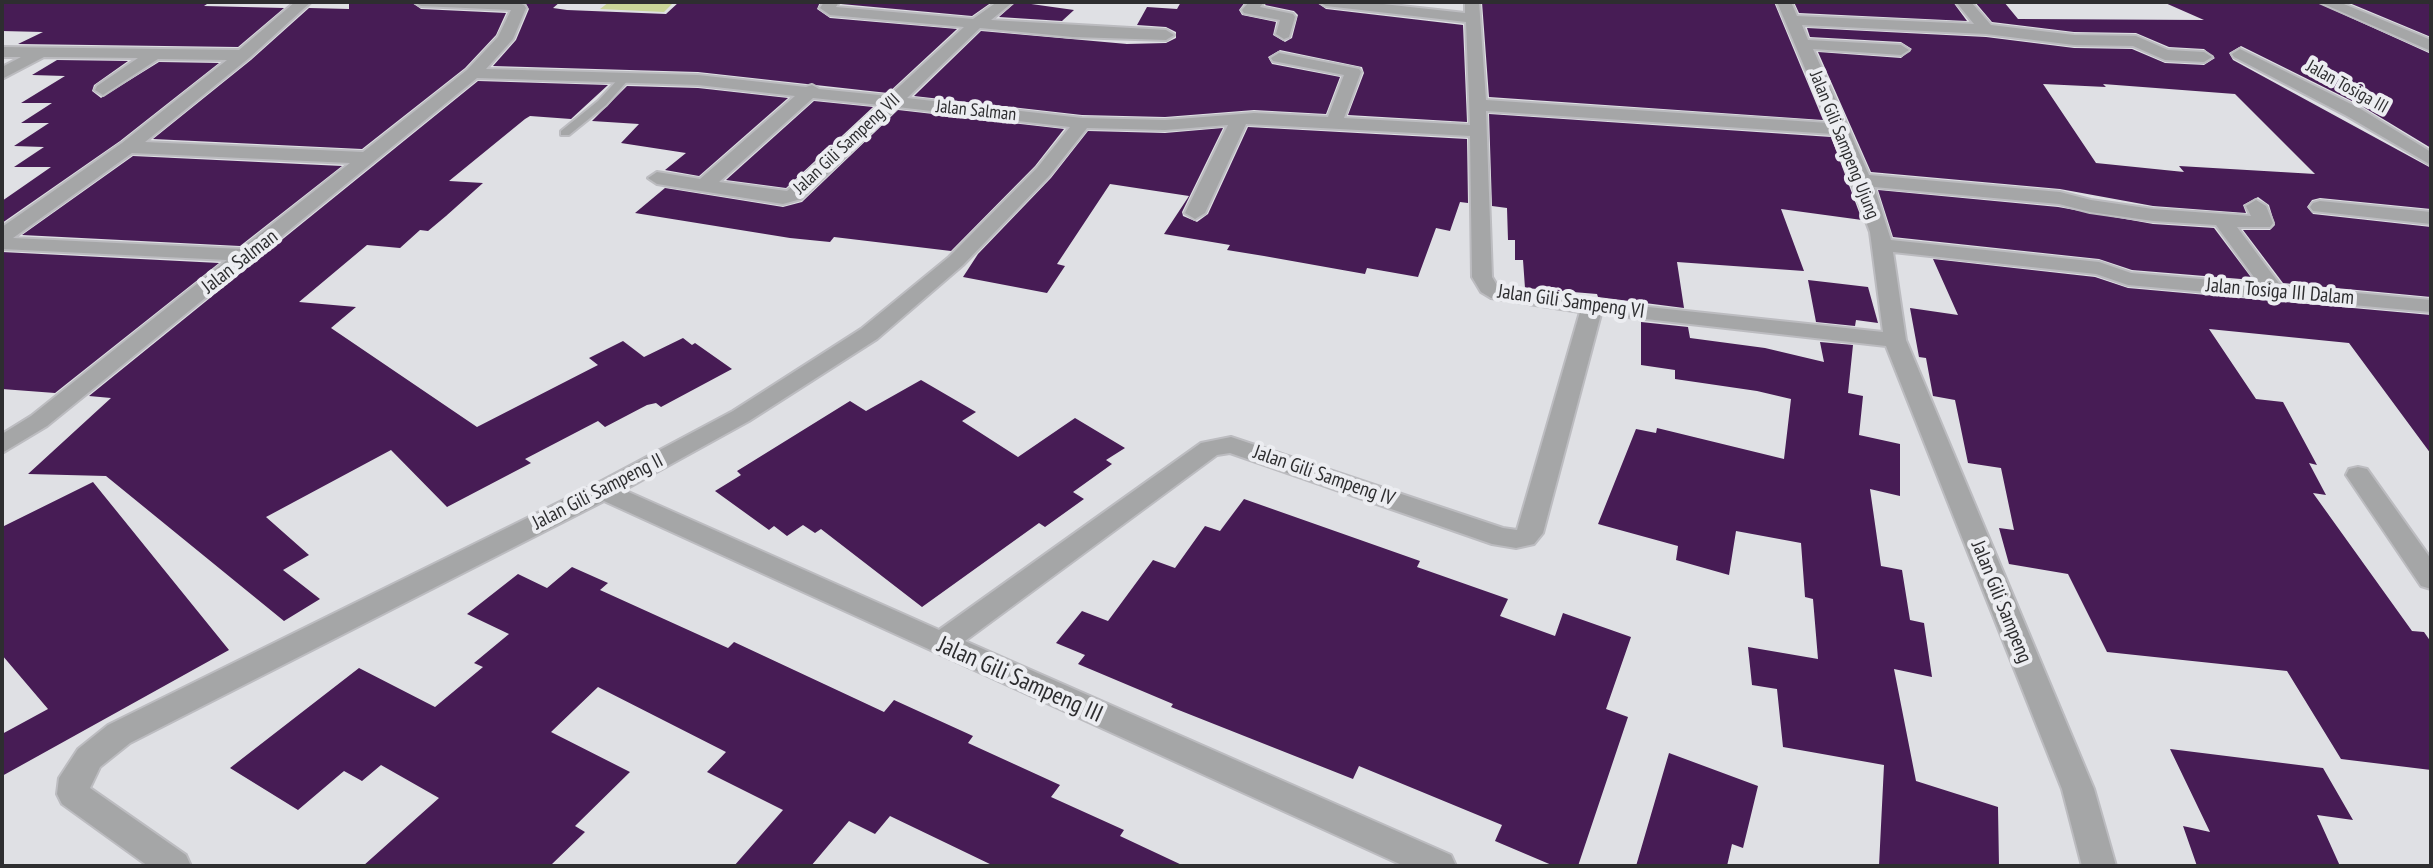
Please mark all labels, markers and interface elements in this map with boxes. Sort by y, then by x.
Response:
street label: Jalan Tosiga III [2302,56,2392,118]
street label: Jalan Gili Sampeng Ujung [1804,68,1884,222]
street label: Jalan Gili Sampeng VII [789,89,905,199]
street label: Jalan Salman [935,96,1017,126]
street label: Jalan Salman [197,225,283,299]
street label: Jalan Tosiga III Dalam [2205,274,2355,310]
street label: Jalan Gili Sampeng VI [1496,280,1646,324]
street label: Jalan Gili Sampeng IV [1250,441,1398,511]
street label: Jalan Gili Sampeng II [529,449,667,535]
street label: Jalan Gili Sampeng [1966,537,2036,667]
street label: Jalan Gili Sampeng III [933,631,1107,729]

